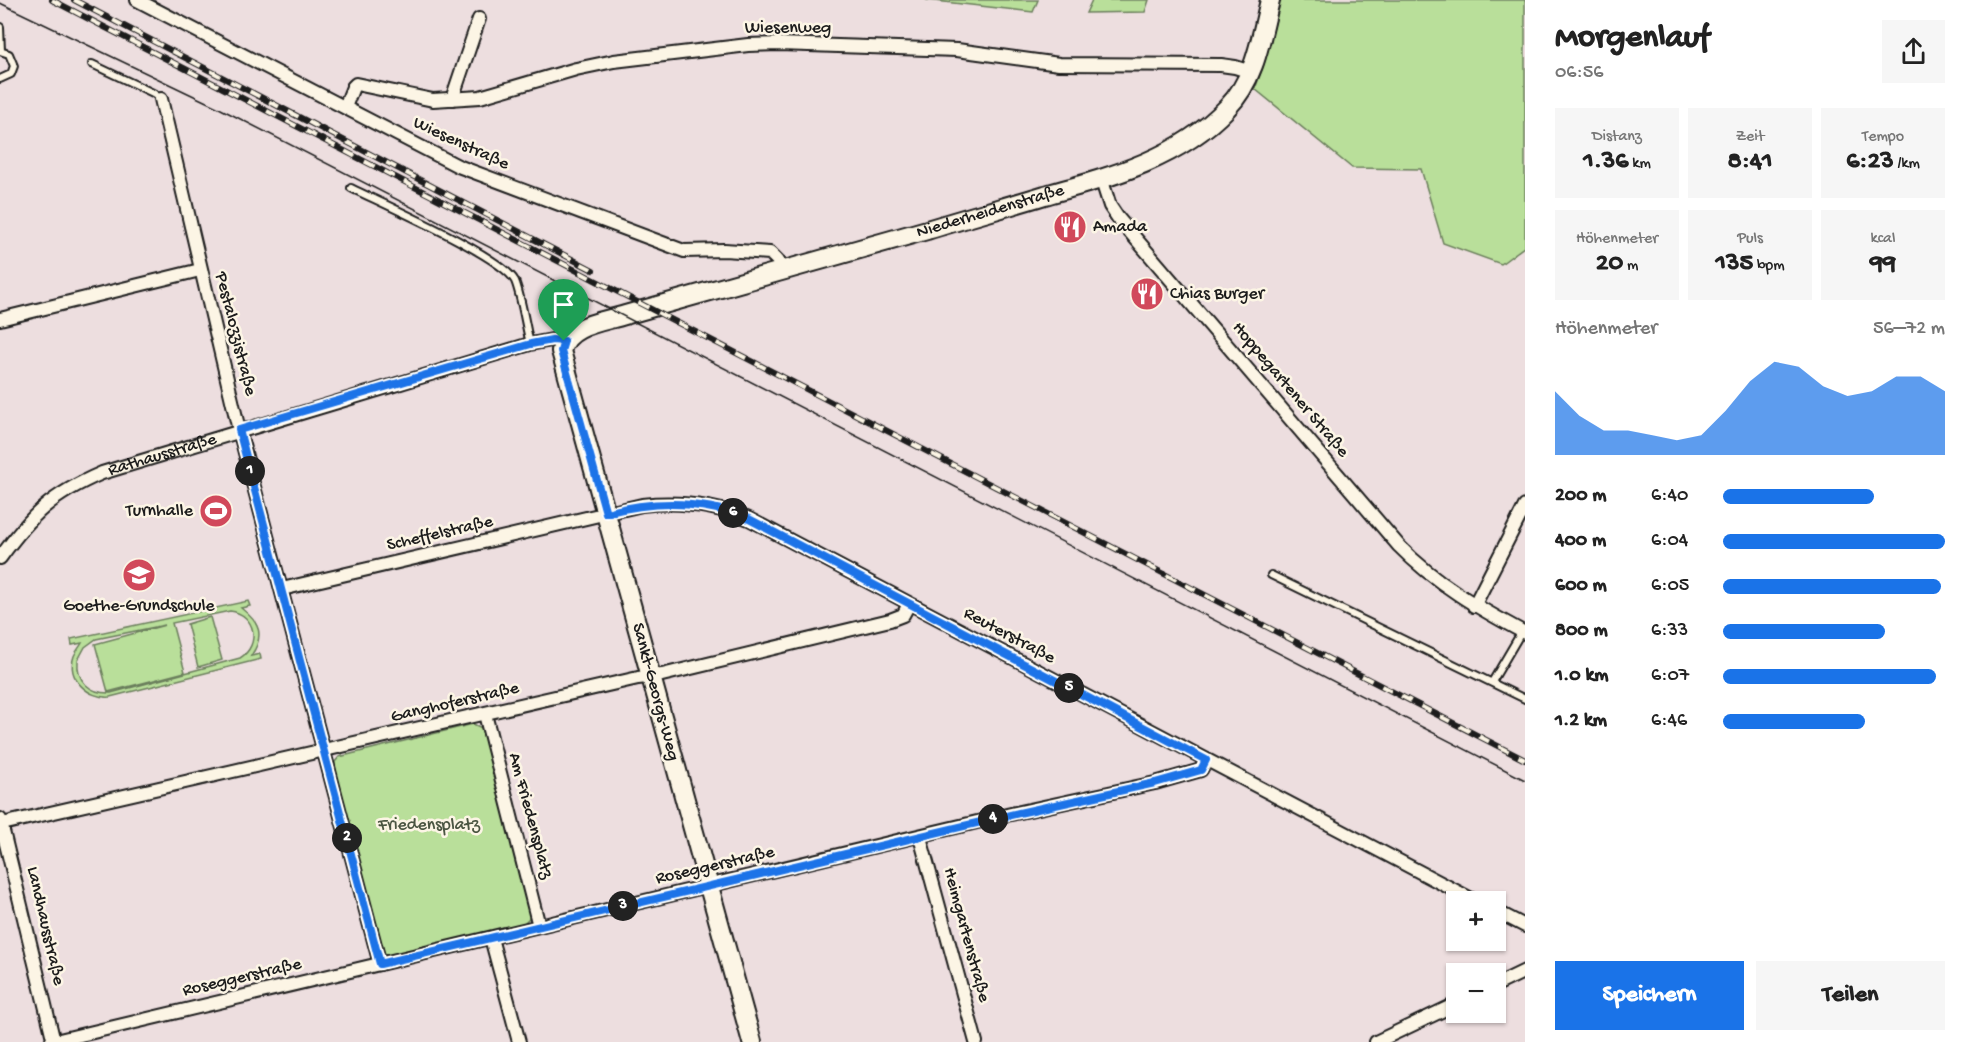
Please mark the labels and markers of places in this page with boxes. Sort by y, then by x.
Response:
restaurant icon: Amada [1052,209,1088,245]
place label: Amada [1093,217,1148,238]
restaurant icon: Chias Burger [1129,276,1165,312]
pin [538,279,589,341]
place label: Chias Burger [1170,284,1266,305]
pin: 1 [235,456,265,486]
sports icon: Turnhalle [198,493,234,529]
pin: 6 [718,498,748,528]
place label: Turnhalle [125,501,194,522]
school or university icon: Goethe-Grundschule [121,557,157,593]
place label: Goethe-Grundschule [63,596,215,617]
pin: 5 [1054,673,1084,703]
pin: 4 [978,804,1008,834]
pin: 2 [332,823,362,853]
pin: 3 [608,891,638,921]

